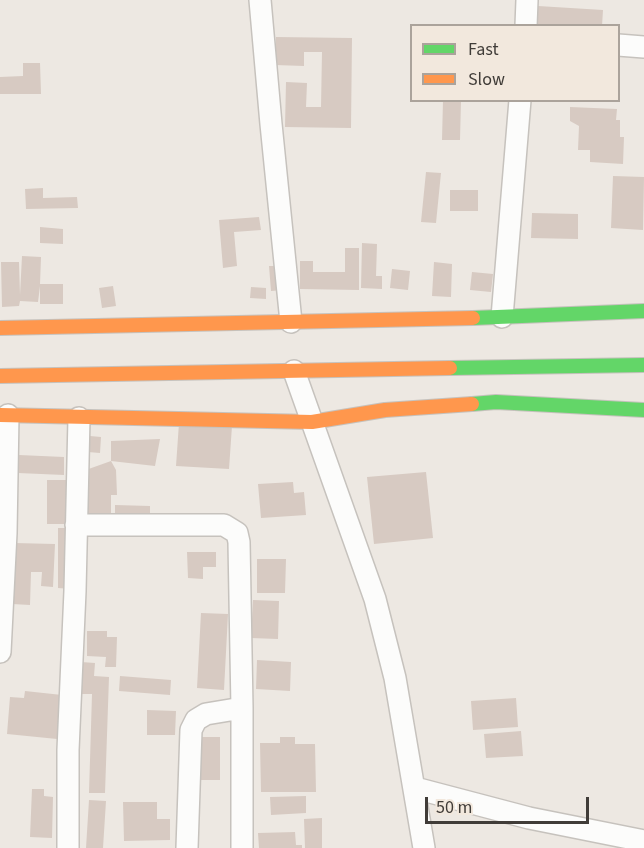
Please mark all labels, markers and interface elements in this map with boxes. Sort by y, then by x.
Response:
legend [410,24,620,102]
text: Fast [468,37,499,62]
text: Slow [468,67,505,92]
scale bar [428,785,592,823]
text: 50 m [436,795,472,820]

